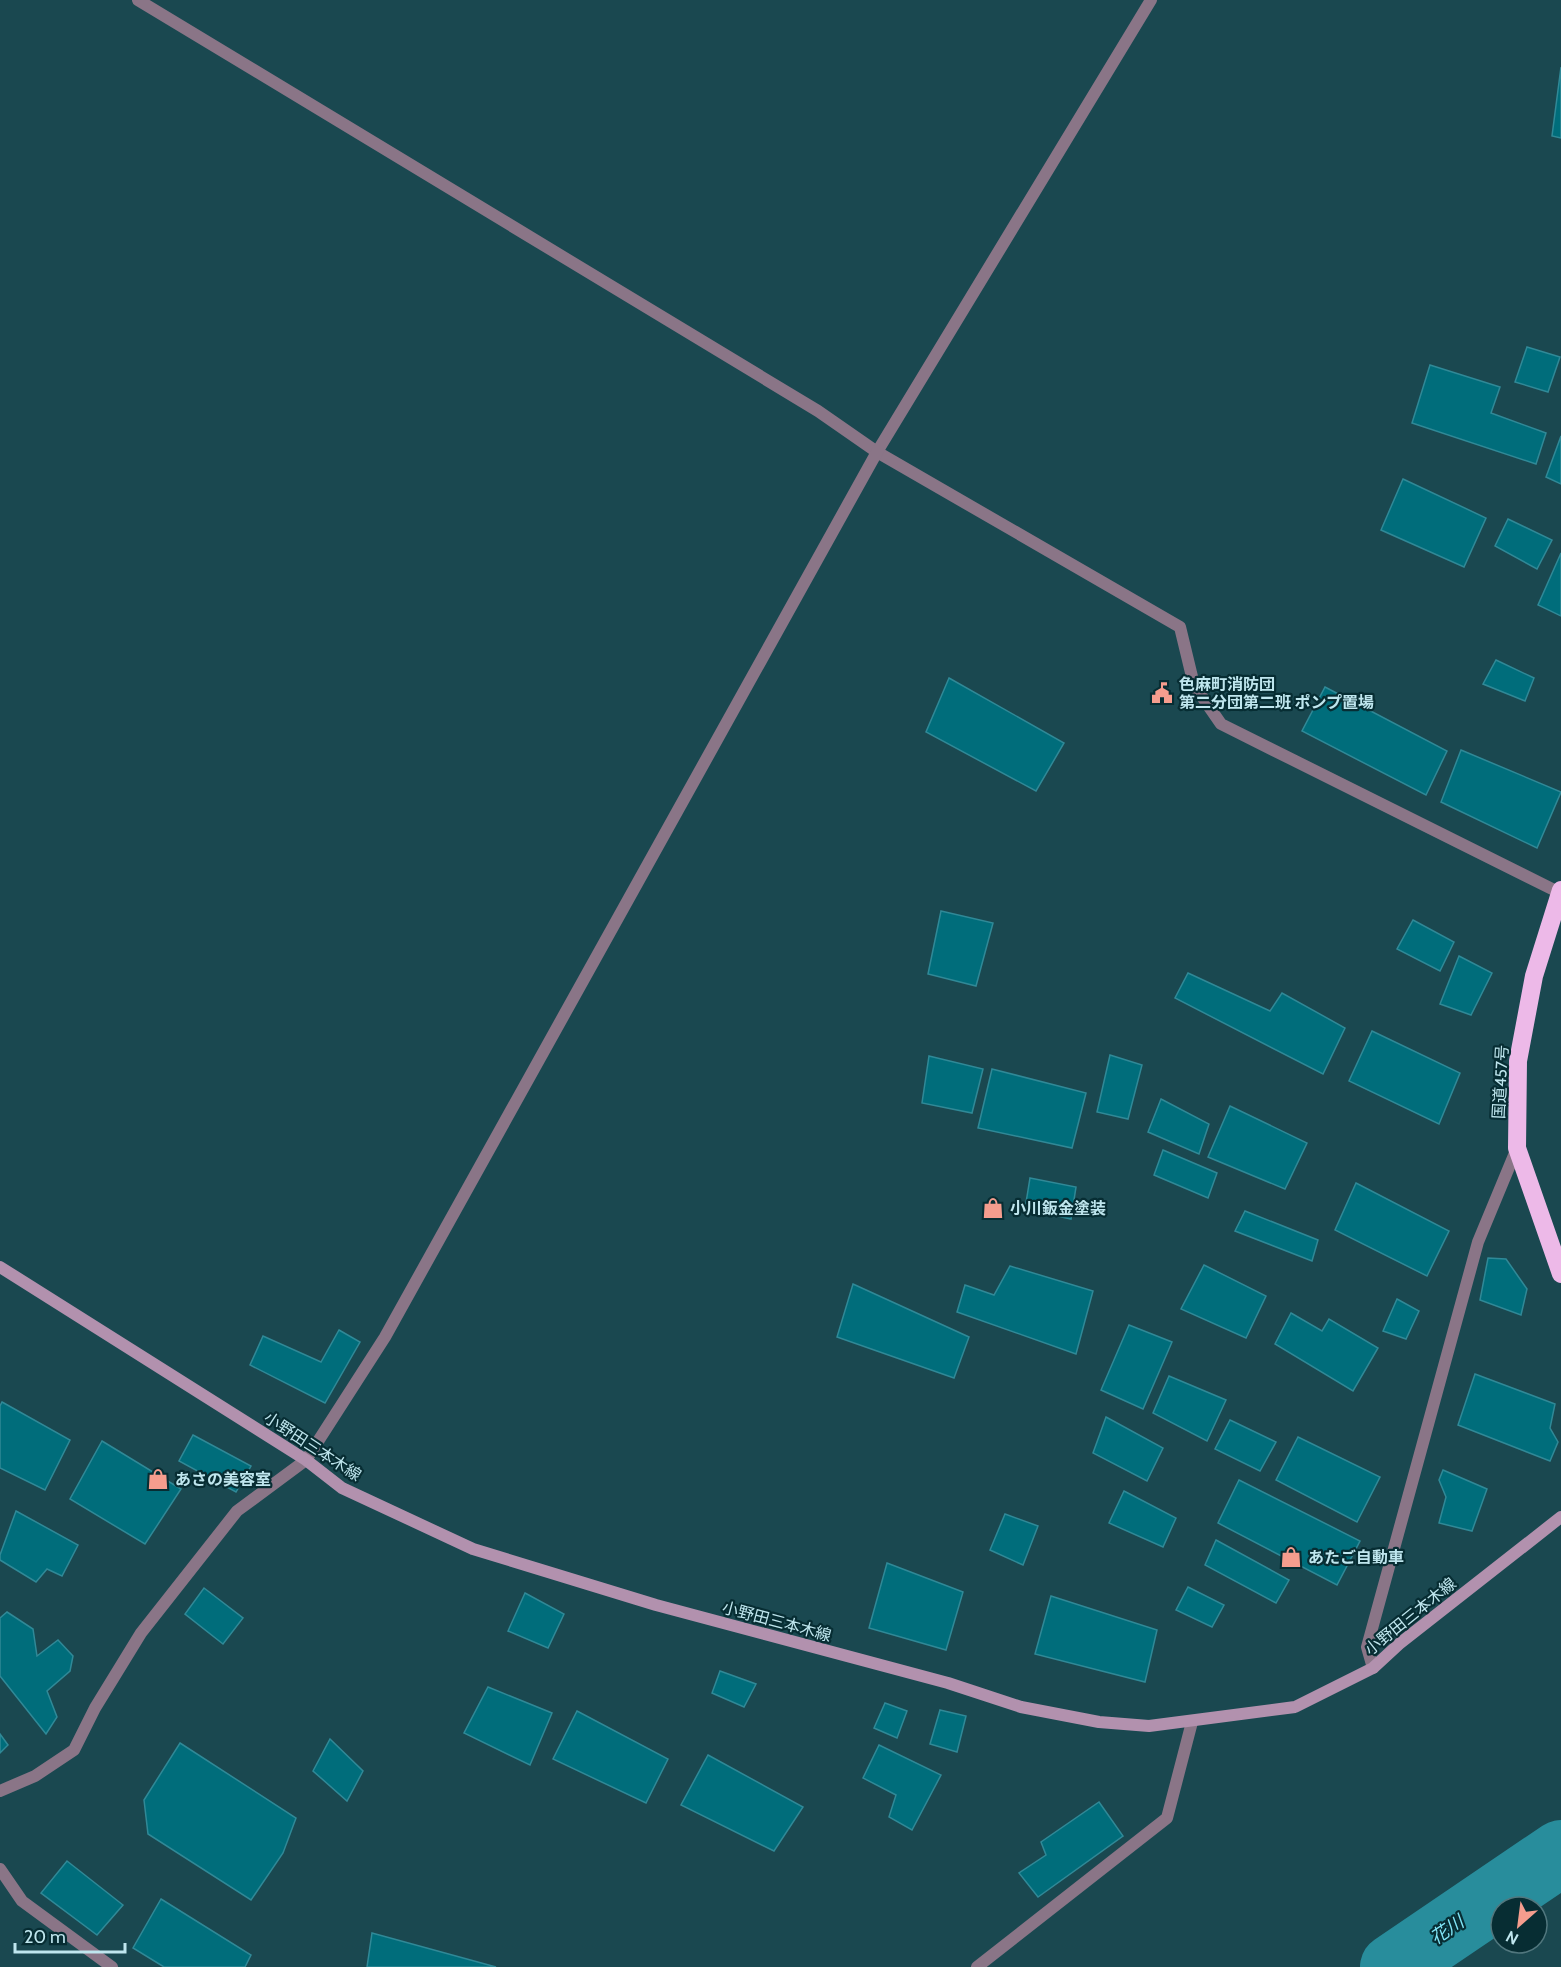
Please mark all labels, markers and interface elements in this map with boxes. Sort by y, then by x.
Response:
place label: 色麻町消防団 第二分団第二班 ポンプ置場 [1179,675,1374,712]
public building icon: 色麻町消防団 第二分団第二班 ポンプ置場 [1150,681,1174,705]
street label: 国道457号 [1489,1045,1512,1119]
shop icon: 小川鈑金塗装 [981,1196,1005,1220]
place label: 小川鈑金塗装 [1010,1199,1106,1218]
street label: 小野田三本木線 [261,1408,365,1485]
shop icon: あさの美容室 [146,1467,170,1491]
place label: あさの美容室 [175,1470,271,1489]
shop icon: あたご自動車 [1279,1545,1303,1569]
place label: あたご自動車 [1308,1548,1404,1567]
street label: 小野田三本木線 [1361,1574,1460,1659]
street label: 小野田三本木線 [720,1598,833,1645]
north arrow [1489,1895,1549,1955]
water label: 花川 [1426,1910,1470,1949]
scale bar [15,1916,124,1954]
text: 20 m [24,1926,66,1948]
text: N [1503,1927,1522,1949]

